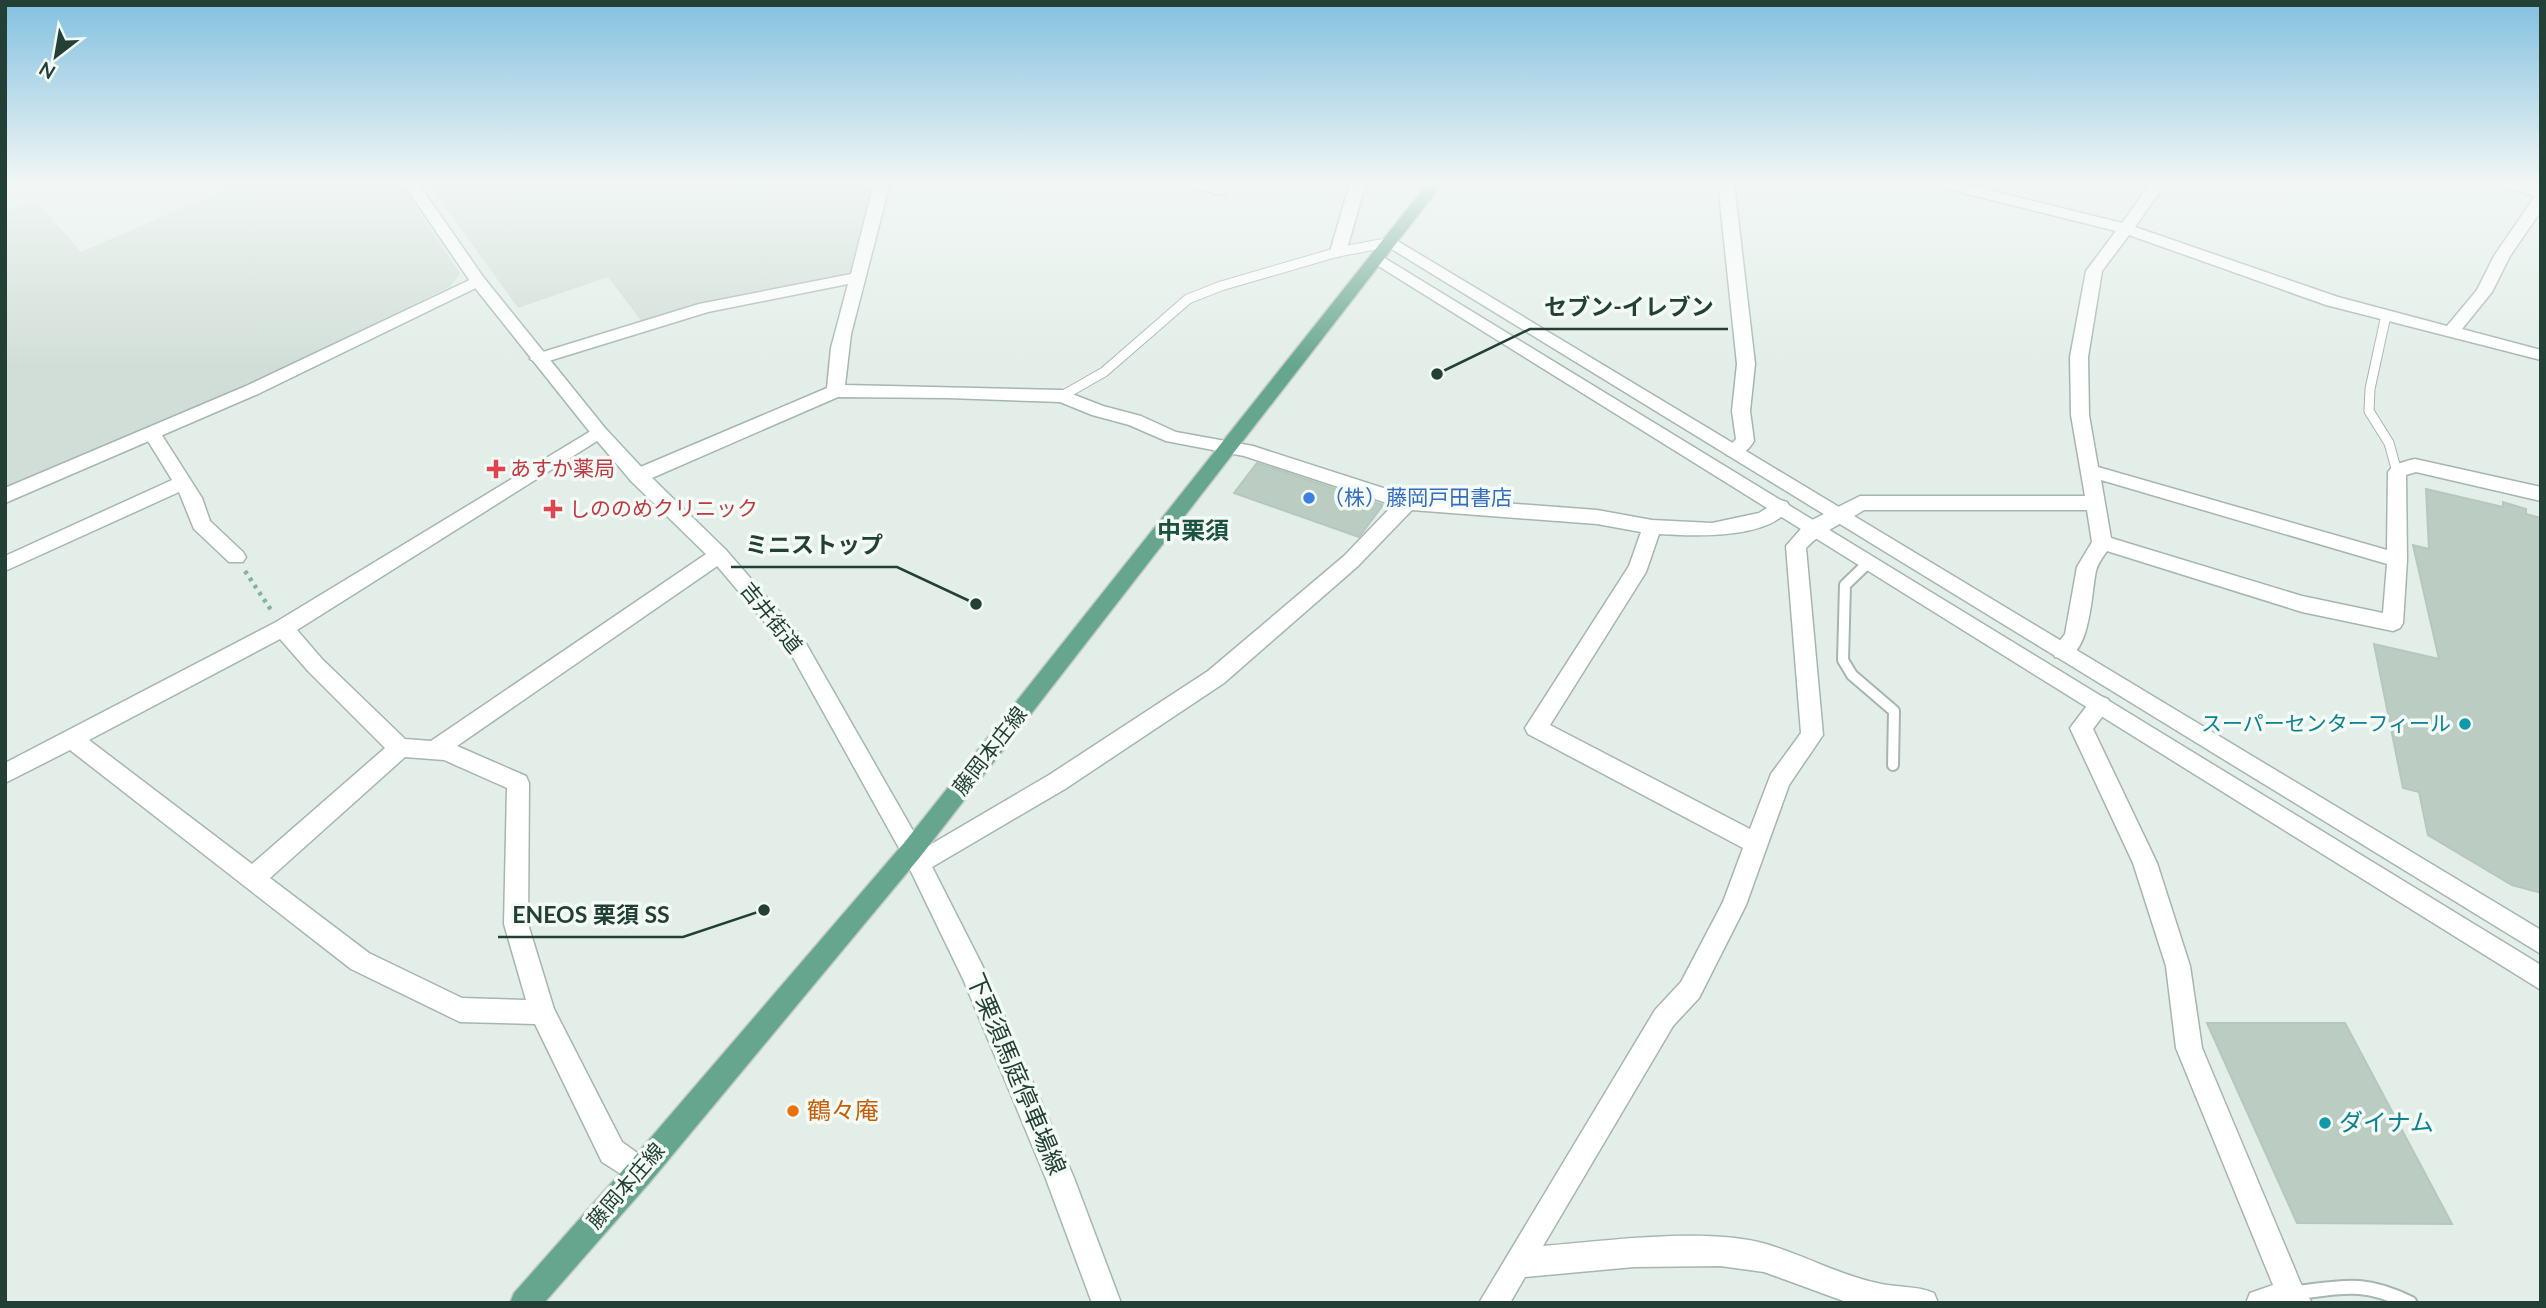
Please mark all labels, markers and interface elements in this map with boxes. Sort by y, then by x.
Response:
north arrow [21,21,91,91]
text: N [35,57,59,85]
callout: セブン-イレブン [1530,285,1728,329]
text: セブン-イレブン [1544,292,1714,320]
place label: あすか薬局 [510,455,615,480]
marker: あすか薬局 [488,461,504,477]
place label: （株）藤岡戸田書店 [1323,484,1512,509]
marker: （株）藤岡戸田書店 [1301,490,1317,506]
place label: しののめクリニック [569,495,758,520]
marker: しののめクリニック [543,499,563,519]
district label: 中栗須 [1157,515,1229,544]
callout: ミニストップ [731,523,897,567]
text: ミニストップ [745,530,883,558]
street label: 吉井街道 [736,577,808,658]
street label: 藤岡本庄線 [947,701,1031,799]
place label: スーパーセンターフィール [2201,710,2451,735]
marker: スーパーセンターフィール [2457,716,2473,732]
callout: ENEOS 栗須 SS [498,893,683,937]
text: ENEOS 栗須 SS [512,900,670,928]
street label: 下栗須馬庭停車場線 [962,968,1073,1178]
place label: 鶴々庵 [807,1095,879,1124]
marker: 鶴々庵 [785,1103,801,1119]
place label: ダイナム [2339,1107,2434,1136]
marker: ダイナム [2317,1115,2333,1131]
street label: 藤岡本庄線 [581,1137,669,1233]

